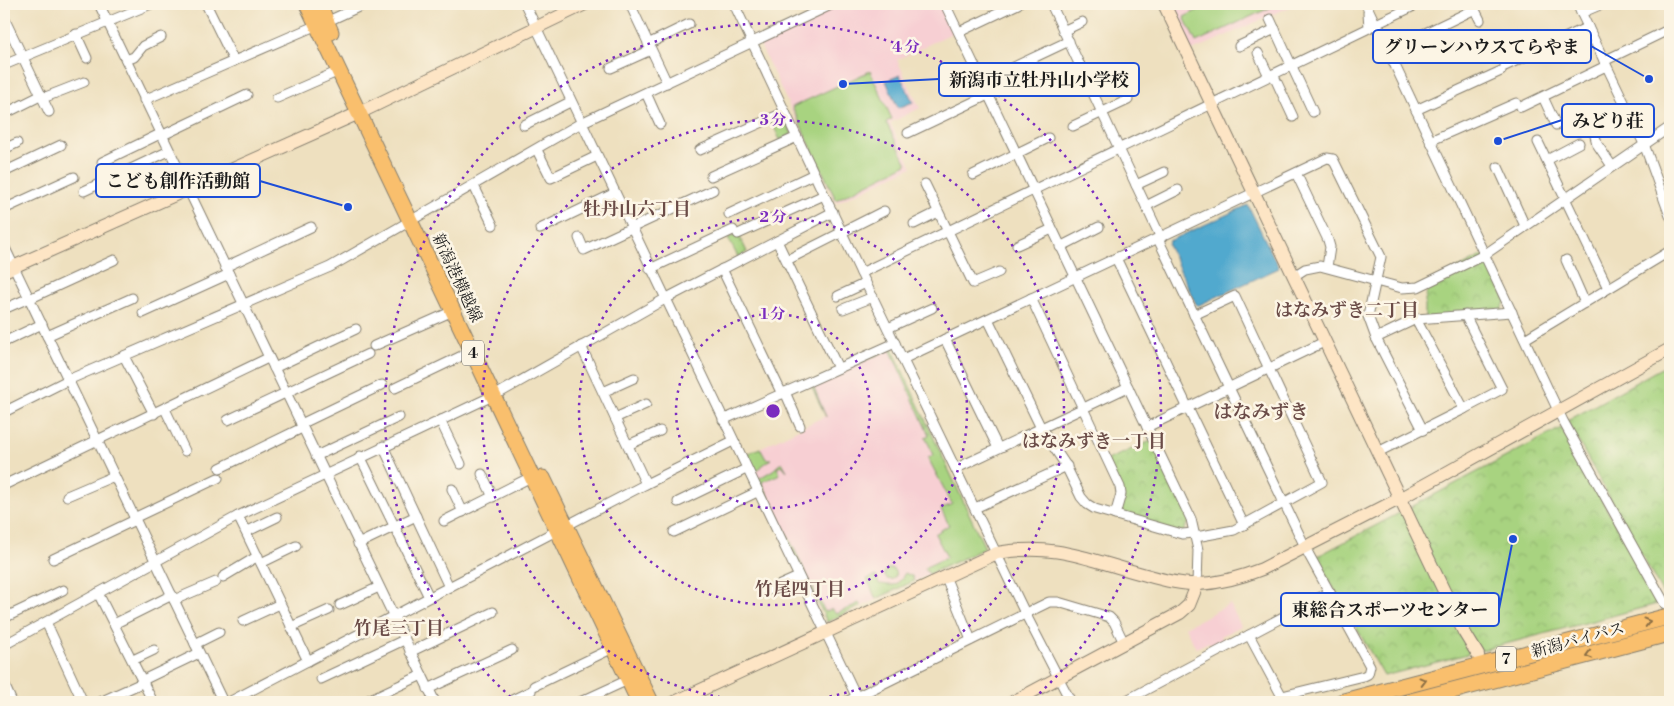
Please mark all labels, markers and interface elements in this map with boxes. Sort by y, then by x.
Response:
callout: グリーンハウスてらやま [1373,30,1591,63]
text: グリーンハウスてらやま [1384,36,1580,59]
text: 4 分 [892,38,920,57]
callout: 新潟市立牡丹山小学校 [939,63,1139,96]
text: 新潟市立牡丹山小学校 [949,69,1129,92]
callout: みどり荘 [1562,104,1654,137]
text: みどり荘 [1572,110,1644,133]
text: 3 分 [760,111,786,130]
callout: こども創作活動館 [96,164,260,197]
text: こども創作活動館 [106,170,250,193]
district label: 牡丹山六丁目 [583,198,691,221]
text: 2 分 [760,208,786,227]
street label: 新潟港横越線 [428,230,486,326]
district label: はなみずき二丁目 [1275,299,1419,322]
text: 1 分 [761,305,785,324]
road number: 4 [462,340,484,366]
district label: はなみずき [1213,400,1309,424]
centre of rings [764,402,782,420]
district label: はなみずき一丁目 [1022,430,1166,453]
district label: 竹尾四丁目 [755,578,845,601]
callout: 東総合スポーツセンター [1281,593,1499,626]
text: 東総合スポーツセンター [1292,599,1488,622]
district label: 竹尾三丁目 [354,617,444,640]
one-way arrow [1643,617,1652,628]
street label: 新潟バイパス [1529,618,1627,662]
road number: 7 [1496,646,1516,672]
one-way arrow [1585,649,1594,660]
one-way arrow [1418,676,1427,687]

